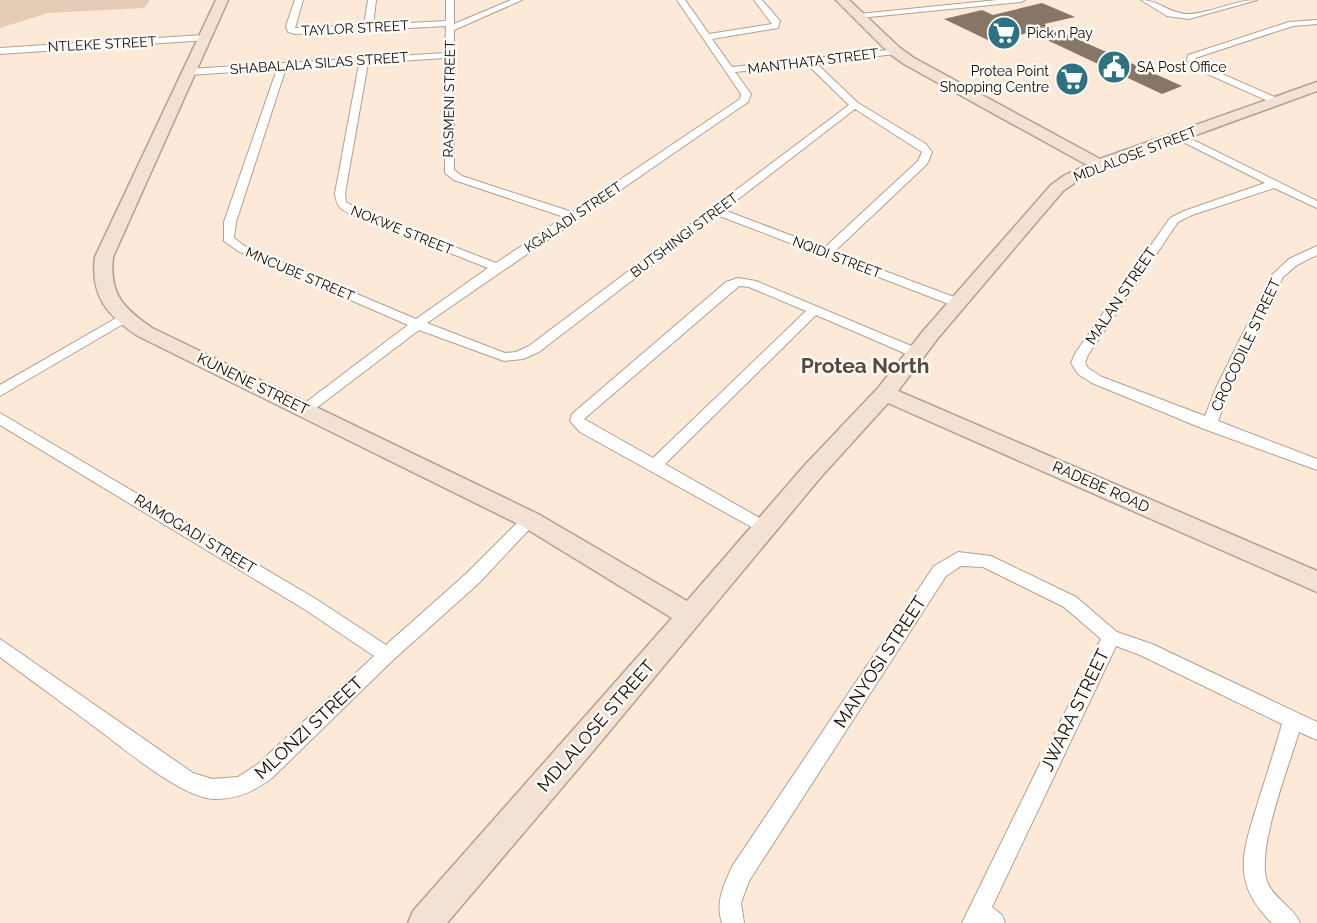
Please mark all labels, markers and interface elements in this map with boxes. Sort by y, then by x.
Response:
supermarket icon: Pick n Pay [986,15,1022,51]
street label: TAYLOR STREET [301,17,410,39]
place label: Pick n Pay [1027,25,1093,41]
street label: NTLEKE STREET [47,33,157,55]
street label: RASMENI STREET [440,40,458,158]
street label: MANTHATA STREET [747,45,880,77]
street label: SHABALALA SILAS STREET [229,49,409,77]
public building icon: SA Post Office [1096,49,1132,85]
place label: SA Post Office [1137,59,1226,75]
supermarket icon: Protea Point Shopping Centre [1054,61,1090,97]
place label: Protea Point Shopping Centre [940,63,1049,95]
street label: MDLALOSE STREET [1071,123,1199,185]
street label: KGALADI STREET [521,178,625,256]
street label: BUTSHINGI STREET [627,189,741,281]
street label: NOKWE STREET [349,202,456,258]
street label: NQIDI STREET [790,233,884,281]
street label: MNCUBE STREET [243,244,357,304]
street label: MALAN STREET [1082,244,1160,348]
street label: CROCODILE STREET [1207,276,1285,414]
street label: KUNENE STREET [194,349,312,419]
district label: Protea North [801,353,929,378]
street label: RADEBE ROAD [1050,458,1153,517]
street label: RAMOGADI STREET [131,491,259,577]
street label: MANYOSI STREET [829,592,930,732]
street label: JWARA STREET [1036,645,1113,774]
street label: MDLALOSE STREET [533,655,659,796]
street label: MLONZI STREET [250,672,367,783]

